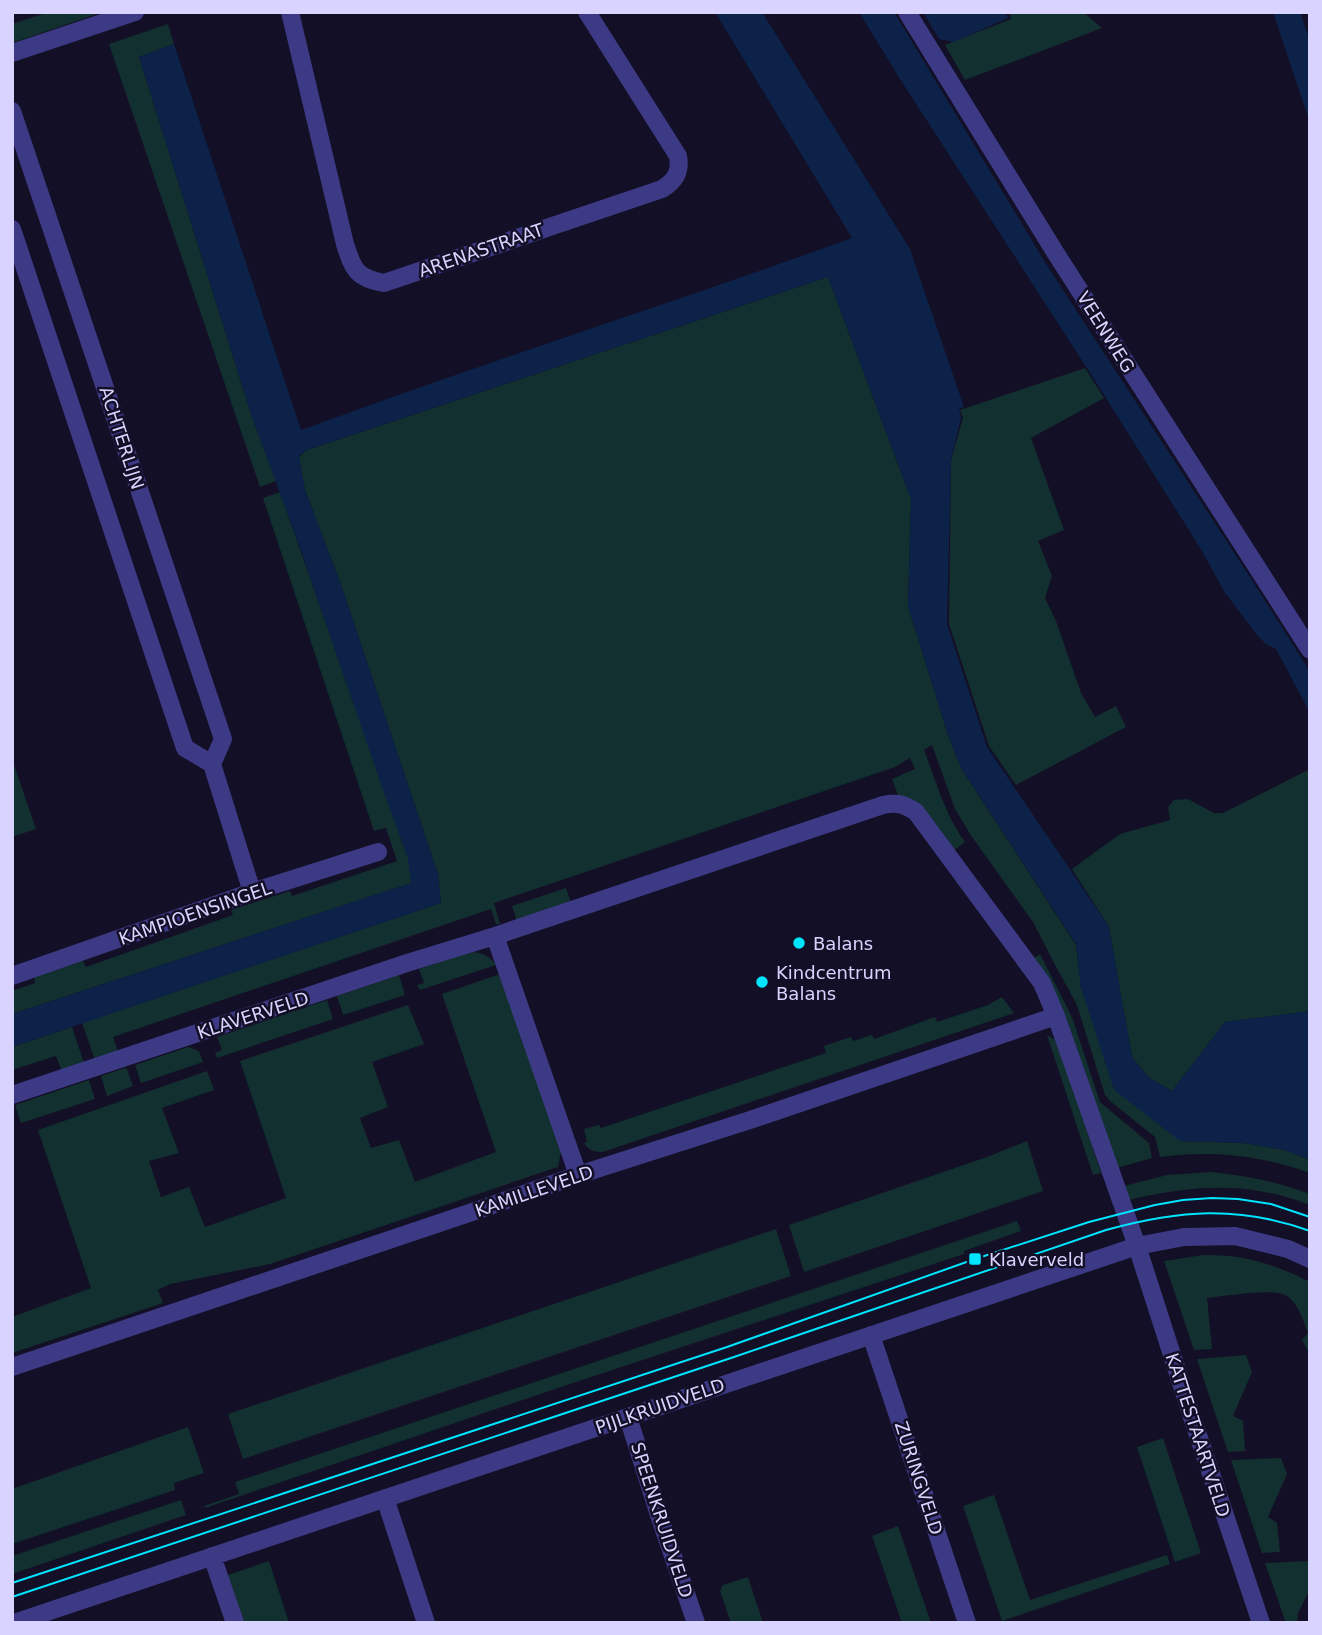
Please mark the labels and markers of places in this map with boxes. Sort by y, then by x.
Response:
place label: Balans [813,933,873,954]
marker: Balans [791,935,807,951]
place label: Kindcentrum Balans [776,962,891,1004]
marker: Kindcentrum Balans [754,974,770,990]
place label: Klaverveld [989,1249,1084,1270]
marker: Klaverveld [967,1251,983,1267]

